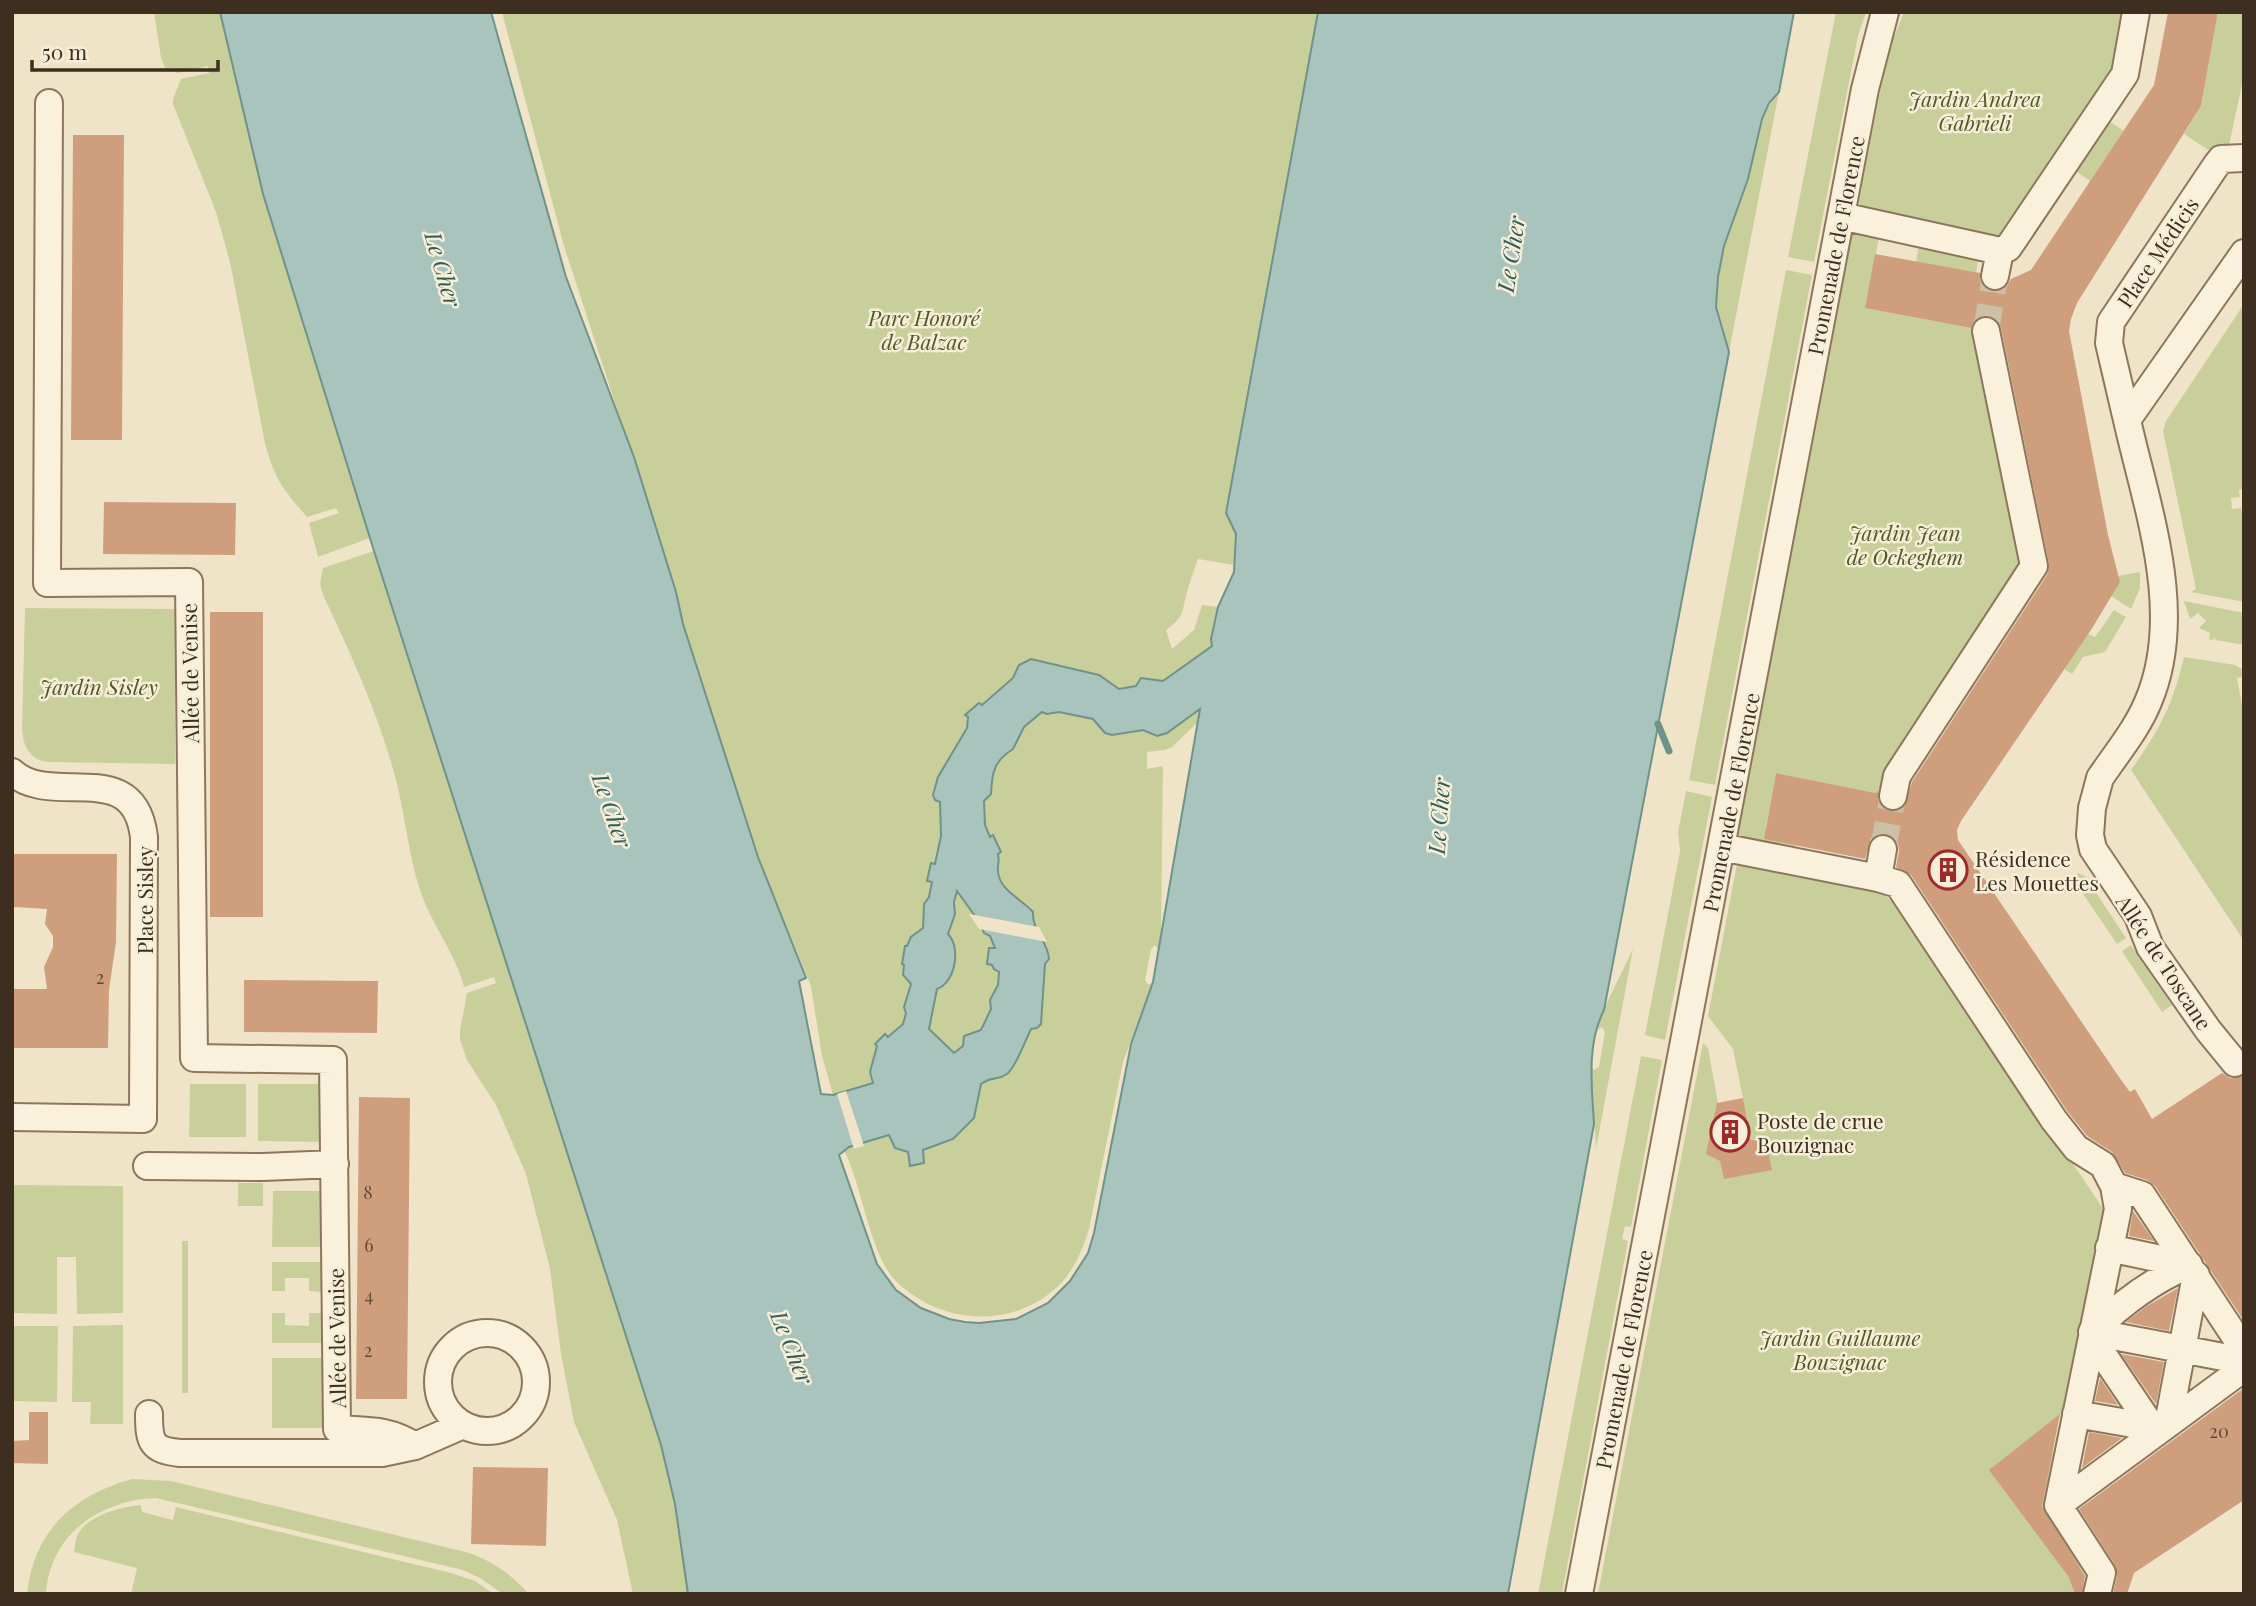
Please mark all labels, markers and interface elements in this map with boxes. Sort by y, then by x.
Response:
scale bar [32,28,217,72]
text: 50 m [42,37,88,65]
park label: Jardin Andrea Gabrieli [1909,84,2041,136]
street label: Promenade de Florence [1800,133,1870,357]
street label: Place Médicis [2110,191,2204,313]
water label: Le Cher [1489,213,1531,295]
water label: Le Cher [418,227,470,311]
park label: Parc Honoré de Balzac [867,303,982,355]
park label: Jardin Jean de Ockeghem [1847,518,1963,570]
street label: Allée de Venise [174,603,204,744]
park label: Jardin Sisley [40,672,158,700]
street label: Promenade de Florence [1695,690,1765,914]
water label: Le Cher [586,768,641,852]
water label: Le Cher [1420,776,1456,856]
place label: Résidence Les Mouettes [1975,844,2099,896]
street label: Place Sisley [130,845,158,954]
building icon: Résidence Les Mouettes [1927,849,1969,891]
street label: Allée de Toscane [2110,888,2219,1035]
house number: 2 [96,965,104,989]
place label: Poste de crue Bouzignac [1757,1106,1884,1158]
building icon: Poste de crue Bouzignac [1709,1111,1751,1153]
house number: 8 [363,1180,373,1204]
house number: 6 [364,1233,374,1257]
street label: Promenade de Florence [1588,1247,1658,1471]
street label: Allée de Venise [321,1268,351,1409]
house number: 4 [365,1283,374,1307]
water label: Le Cher [764,1305,822,1389]
park label: Jardin Guillaume Bouzignac [1760,1323,1921,1375]
house number: 2 [364,1338,372,1362]
house number: 20 [2209,1419,2229,1443]

